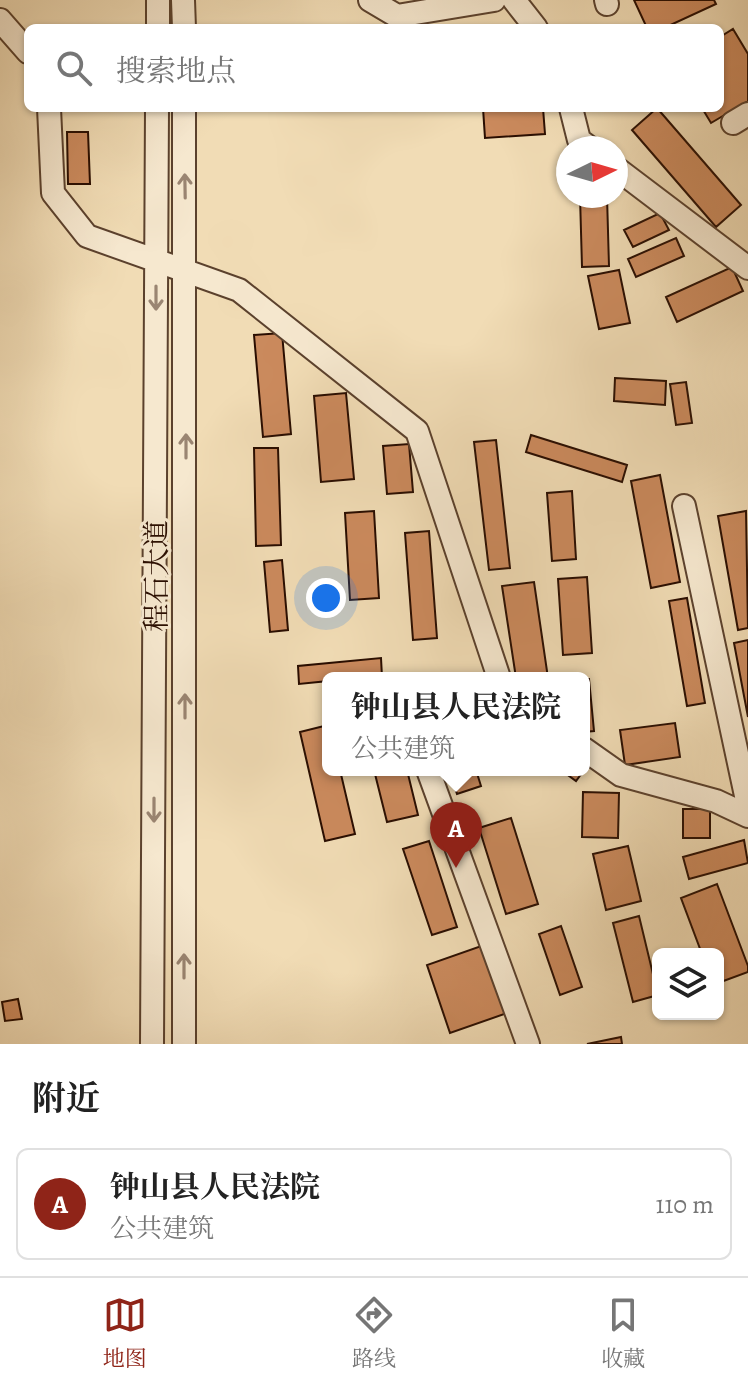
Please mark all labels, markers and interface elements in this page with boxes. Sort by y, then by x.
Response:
search box [24,24,724,112]
icon: search [52,46,96,90]
text: 搜索地点 [116,51,236,91]
north arrow [556,136,628,208]
one-way arrow [177,173,193,200]
one-way arrow [149,284,164,311]
one-way arrow [178,433,194,460]
street label: 程石大道 [138,520,176,632]
your location [306,578,346,618]
popup [322,672,590,776]
text: 钟山县人民法院 [351,687,561,727]
one-way arrow [177,693,193,720]
text: 公共建筑 [351,731,455,766]
one-way arrow [146,796,162,823]
pin: A [430,802,482,868]
map controls [652,948,724,1020]
button: layers [652,948,724,1020]
one-way arrow [176,953,192,980]
text: 附近 [32,1075,100,1122]
text: 钟山县人民法院 [110,1167,320,1207]
text: A [52,1187,68,1222]
text: 110 m [656,1187,714,1222]
text: 公共建筑 [110,1211,214,1246]
tab: 地图 [103,1293,147,1374]
tab: 路线 [352,1293,396,1374]
tab: 收藏 [601,1293,645,1374]

